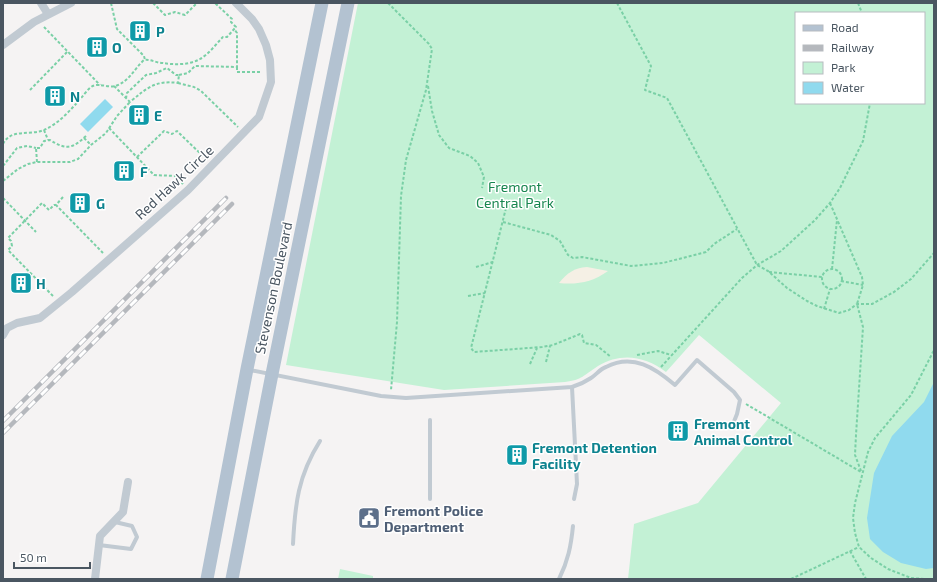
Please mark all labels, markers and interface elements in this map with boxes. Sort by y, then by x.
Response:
legend [795,12,925,104]
building icon: P [127,18,153,44]
text: Road [831,20,859,34]
place label: P [156,23,165,40]
building icon: O [84,34,110,60]
place label: O [112,39,122,56]
text: Railway [831,40,875,54]
text: Park [831,60,856,74]
text: Water [831,80,865,94]
building icon: N [42,83,68,109]
place label: N [70,88,80,105]
building icon: E [126,102,152,128]
place label: E [154,107,162,124]
street label: Red Hawk Circle [131,141,217,223]
building icon: F [111,158,137,184]
place label: F [140,163,148,180]
park label: Fremont Central Park [476,178,554,211]
building icon: G [67,190,93,216]
place label: G [96,195,105,212]
street label: Stevenson Boulevard [251,220,295,356]
building icon: H [8,270,34,296]
place label: H [36,275,46,292]
place label: Fremont Animal Control [694,415,793,448]
building icon: Fremont Animal Control [665,418,691,444]
place label: Fremont Detention Facility [532,439,657,472]
building icon: Fremont Detention Facility [504,442,530,468]
place label: Fremont Police Department [384,502,483,535]
public building icon: Fremont Police Department [356,505,382,531]
scale bar [14,544,90,570]
text: 50 m [20,550,47,564]

